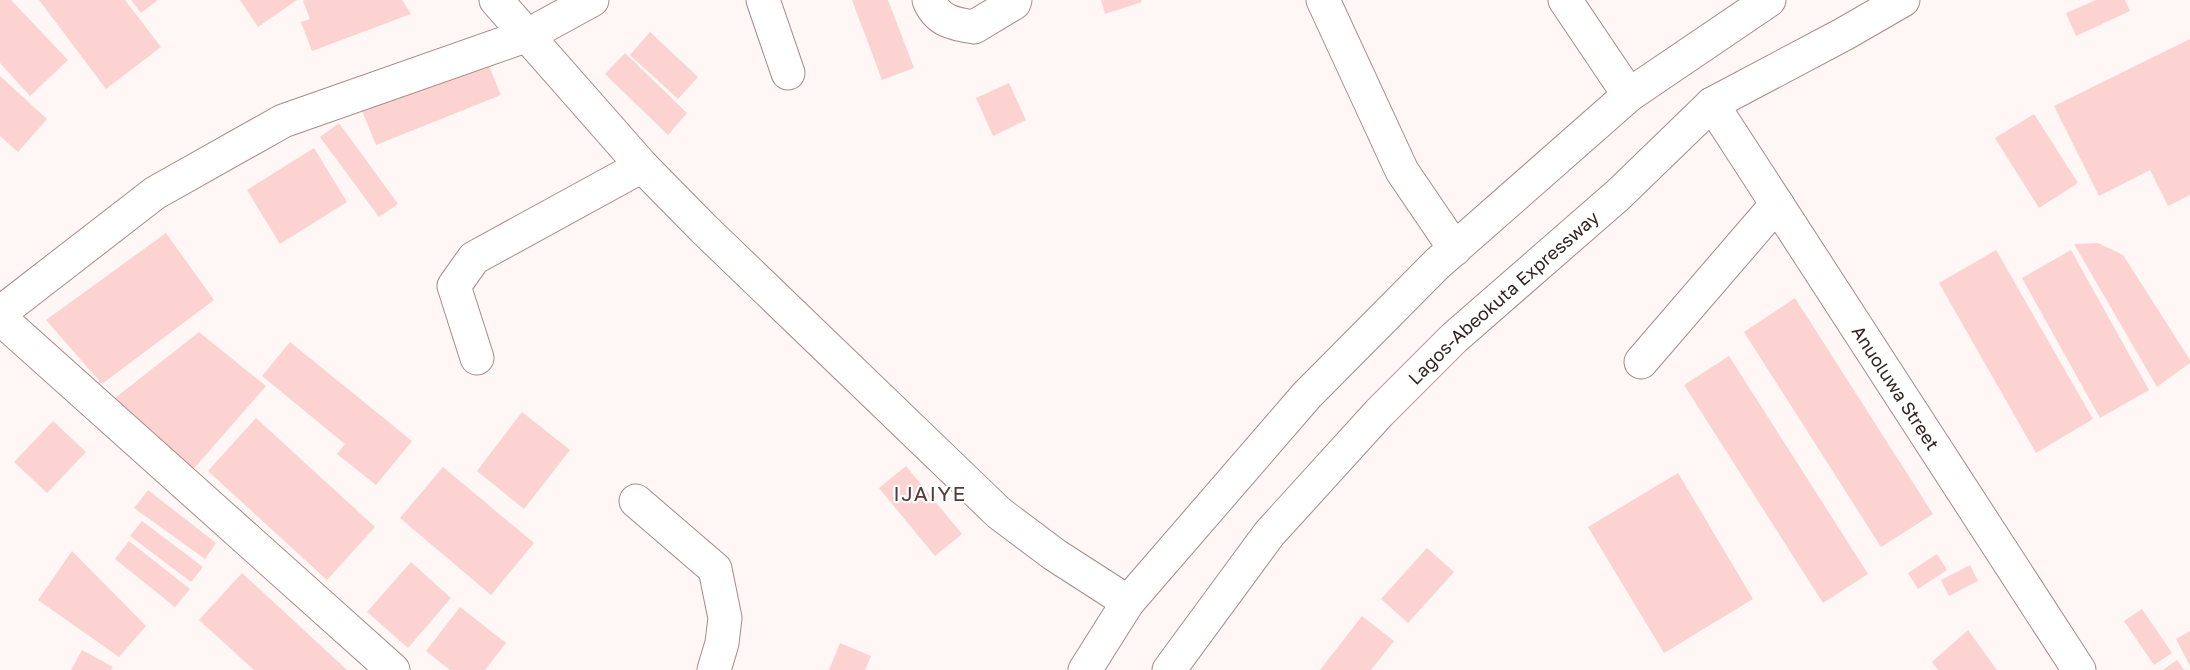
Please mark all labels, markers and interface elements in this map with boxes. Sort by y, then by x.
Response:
street label: Lagos-Abeokuta Expressway [1403,206,1603,389]
street label: Anuoluwa Street [1848,321,1944,454]
district label: IJAIYE [893,480,967,506]

